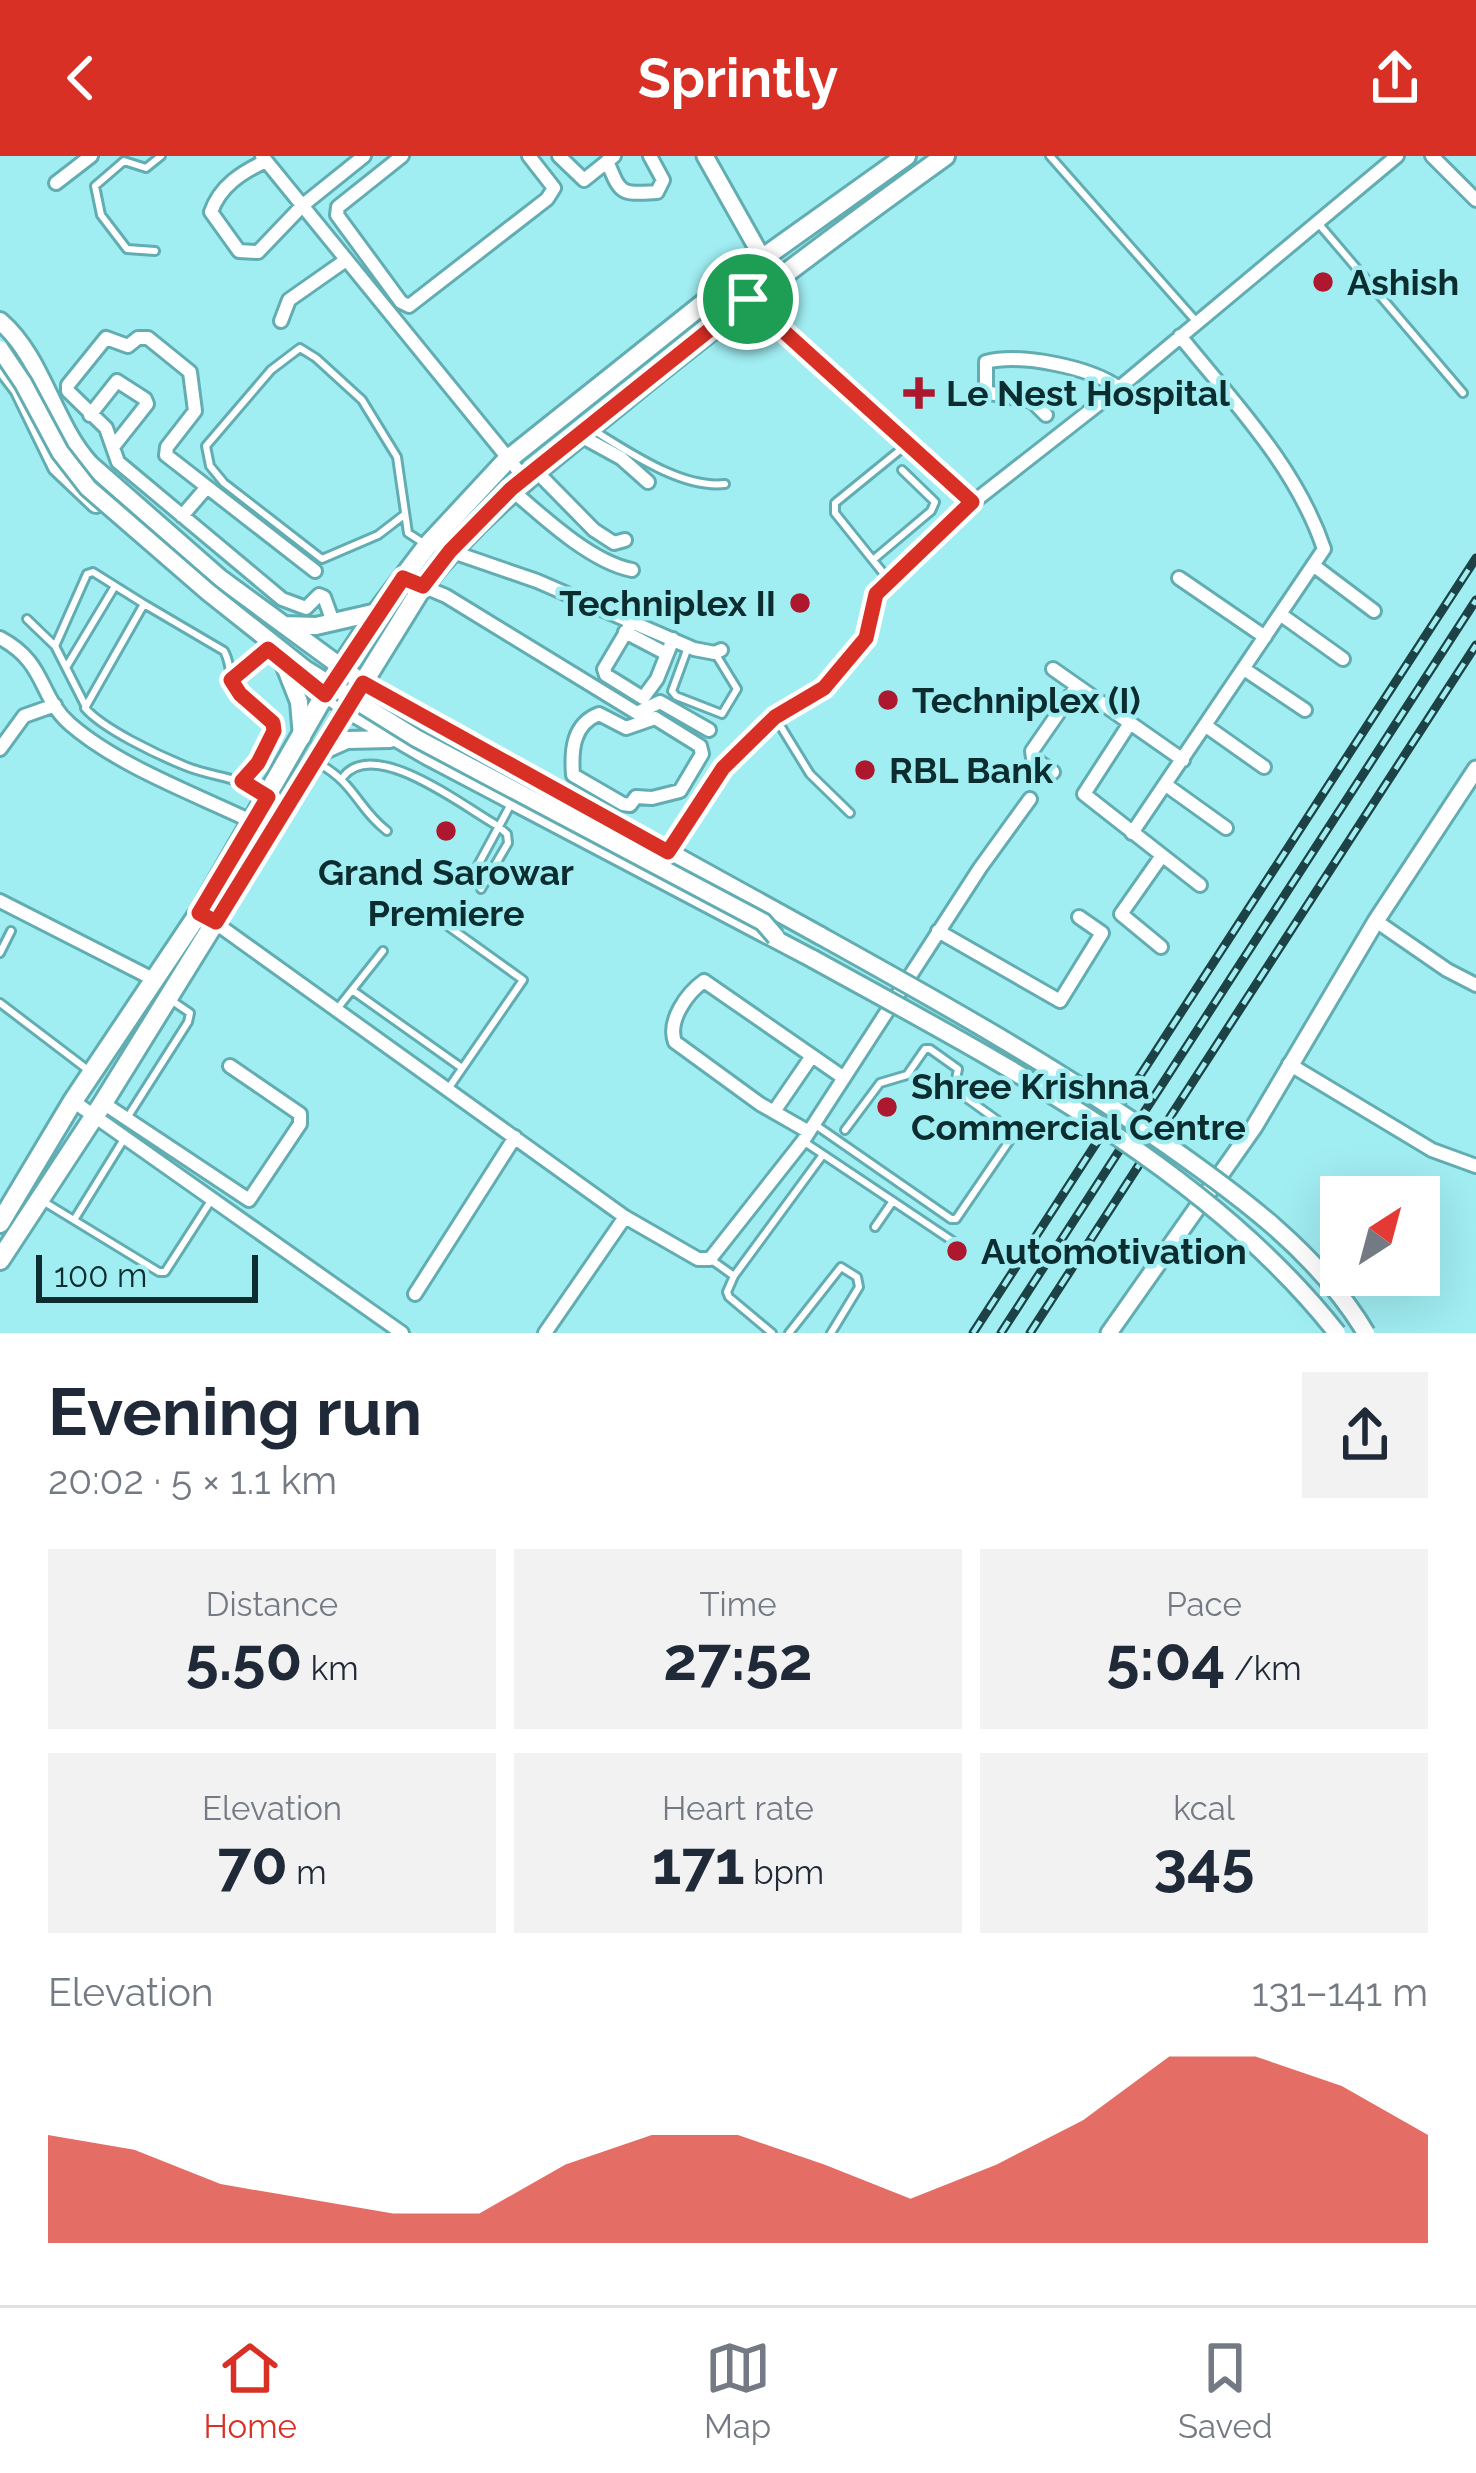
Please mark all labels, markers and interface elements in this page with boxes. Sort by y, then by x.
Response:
icon: back [48,45,114,111]
icon: share [1362,45,1428,111]
text: Sprintly [638,46,838,110]
pin [697,248,799,350]
place label: Ashish [1347,261,1459,303]
icon: arrive [715,266,781,332]
marker: Ashish [1310,269,1336,295]
place label: Le Nest Hospital [946,372,1231,414]
marker: Le Nest Hospital [903,377,935,409]
place label: Techniplex II [559,582,776,624]
marker: Techniplex II [787,590,813,616]
place label: Techniplex (I) [912,679,1141,721]
marker: Techniplex (I) [875,687,901,713]
place label: RBL Bank [889,749,1054,791]
marker: RBL Bank [852,757,878,783]
marker: Grand Sarowar Premiere [433,818,459,844]
place label: Grand Sarowar Premiere [318,851,574,934]
place label: Shree Krishna Commercial Centre [911,1065,1246,1148]
marker: Shree Krishna Commercial Centre [874,1094,900,1120]
north arrow [1320,1176,1440,1296]
map controls [1320,1176,1440,1296]
place label: Automotivation [981,1230,1247,1272]
marker: Automotivation [944,1238,970,1264]
scale bar [36,1249,258,1302]
text: 100 m [54,1256,147,1295]
button: share [1302,1372,1428,1498]
text: Evening run [48,1373,422,1450]
text: 20:02 · 5 × 1.1 km [48,1457,337,1503]
text: Distance [206,1585,338,1624]
text: Time [699,1585,777,1624]
text: Pace [1166,1585,1242,1624]
text: 5.50 [185,1624,302,1694]
text: 27:52 [663,1624,813,1694]
text: 5:04 [1106,1624,1226,1694]
text: km [302,1649,359,1688]
text: /km [1226,1649,1302,1688]
text: Elevation [202,1789,342,1828]
text: Heart rate [662,1789,814,1828]
text: kcal [1173,1789,1235,1828]
text: 70 [217,1828,288,1898]
text: 171 [652,1828,745,1898]
text: 345 [1154,1828,1254,1898]
text: m [288,1853,327,1892]
text: bpm [745,1853,824,1892]
text: Elevation [48,1969,214,2015]
text: 131–141 m [1252,1969,1428,2015]
tab: Home [204,2335,297,2446]
tab: Map [704,2335,771,2446]
tab: Saved [1178,2335,1272,2446]

